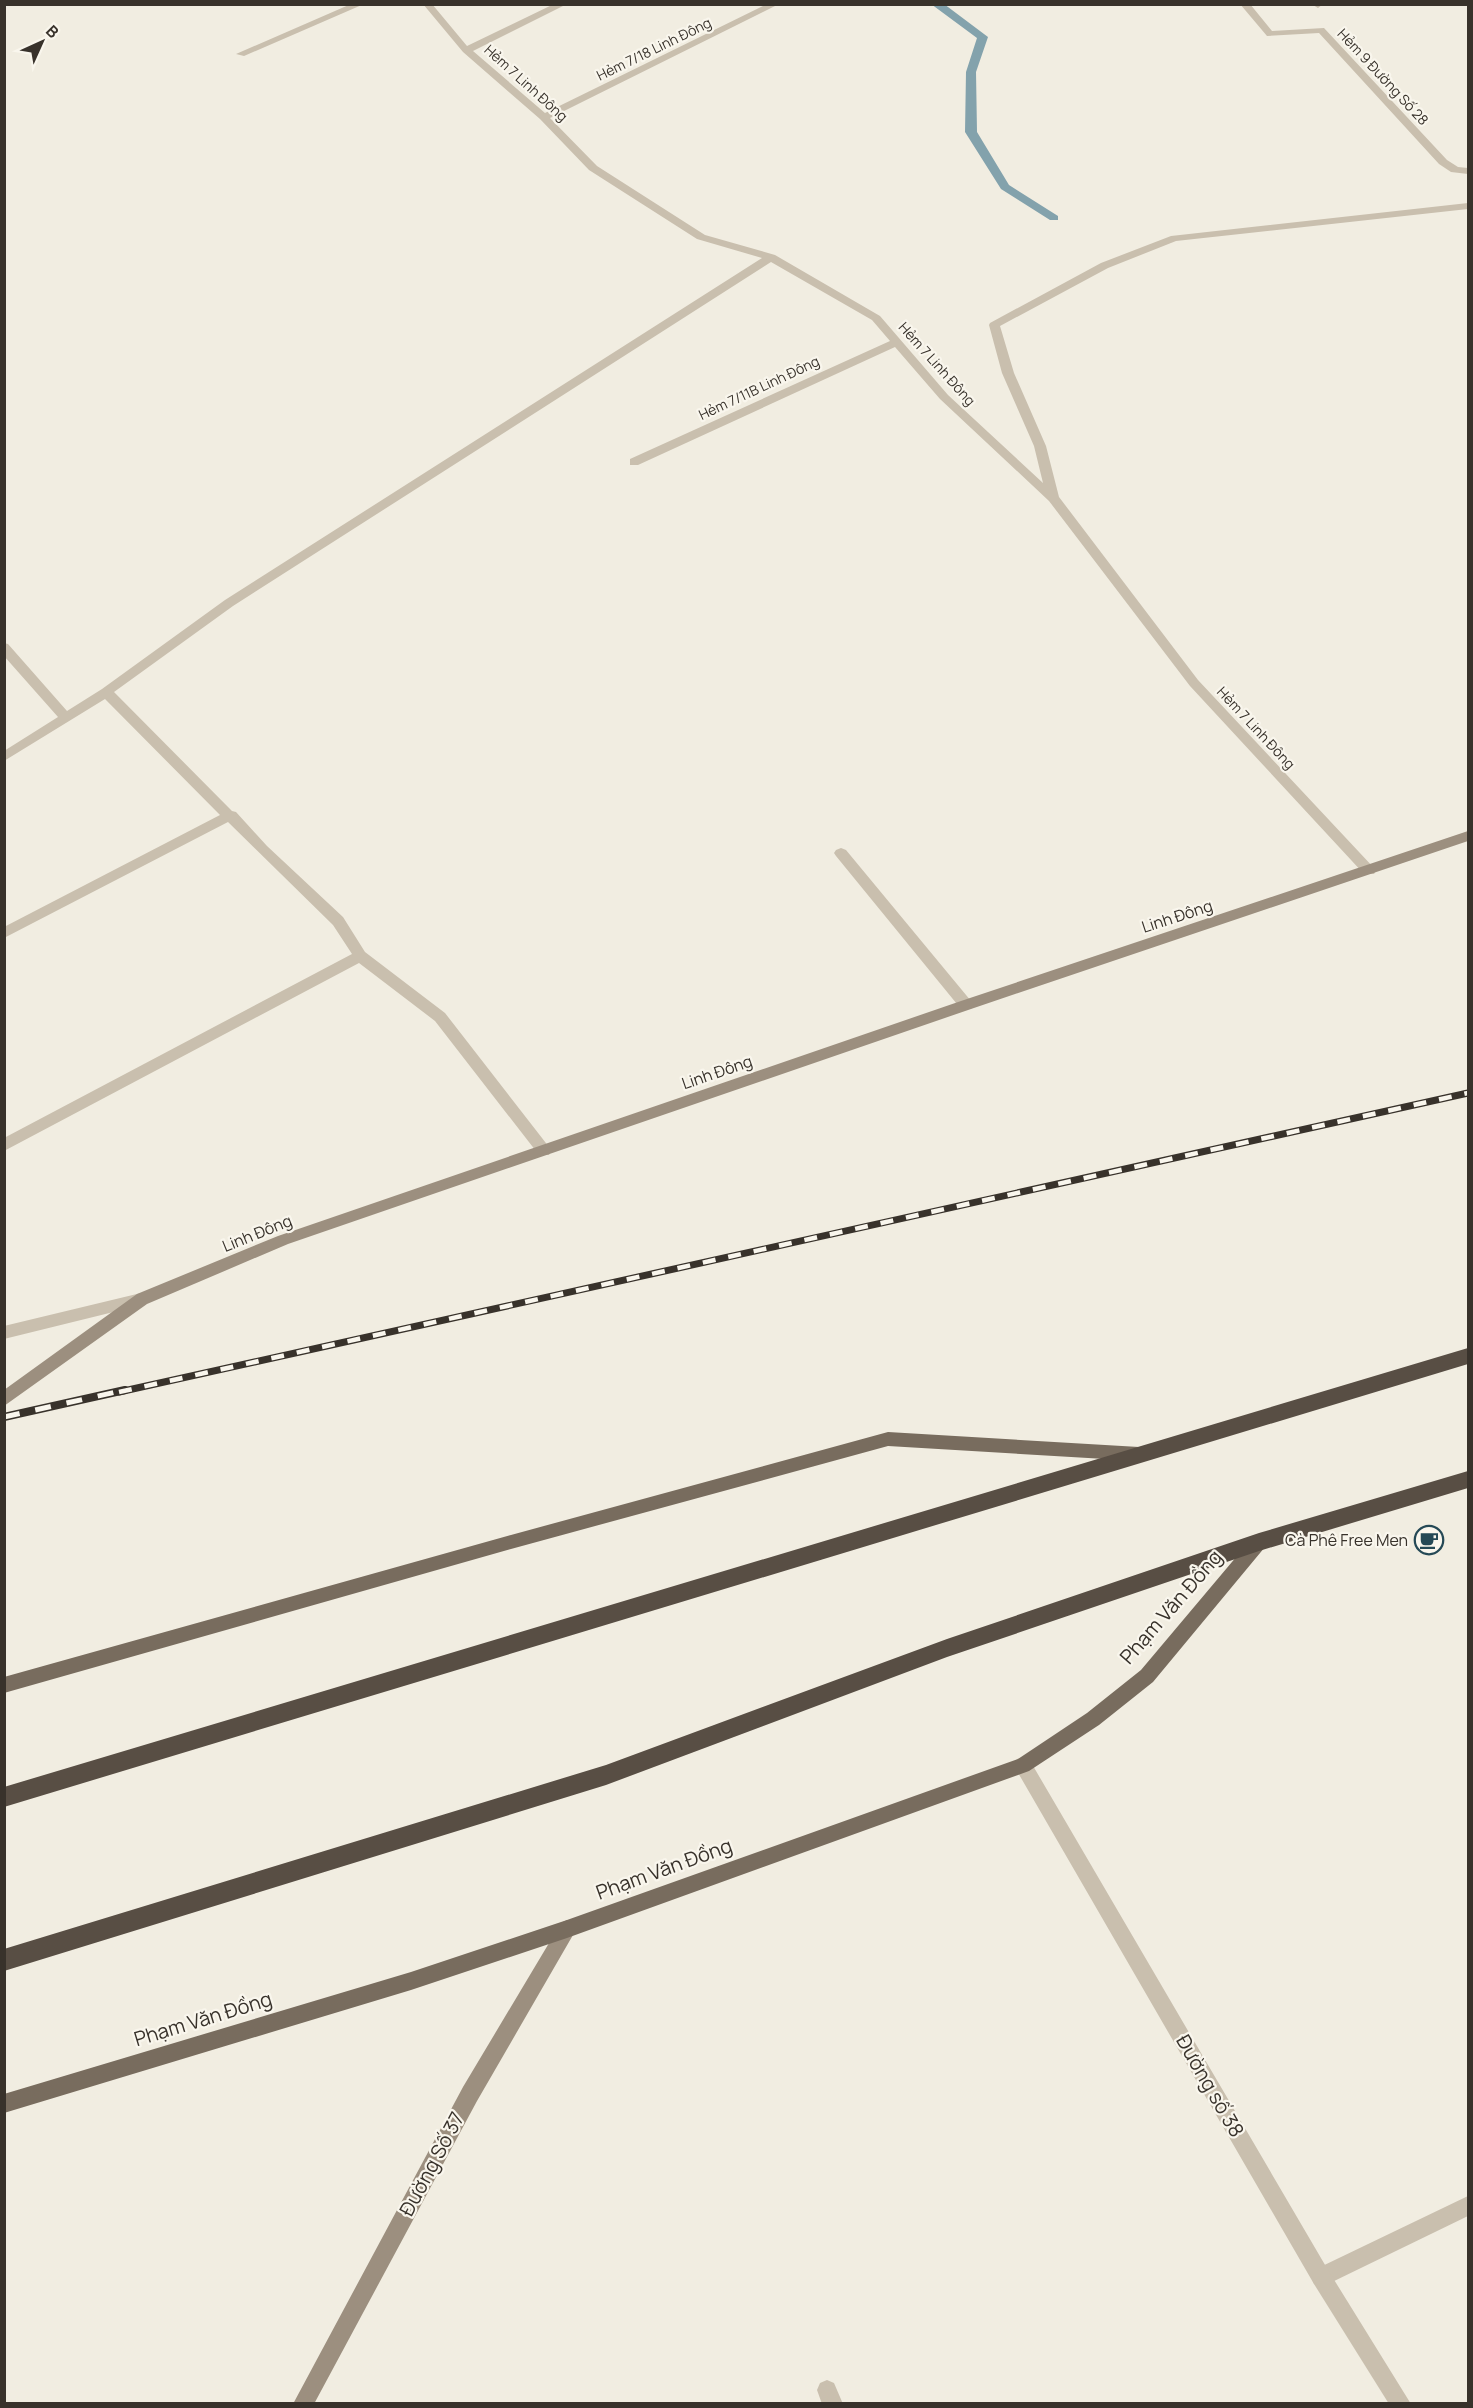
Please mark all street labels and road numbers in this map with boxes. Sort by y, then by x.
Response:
street label: Hẻm 7/18 Linh Đông [593,13,714,85]
street label: Hẻm 9 Đường Số 28 [1334,24,1433,129]
street label: Hẻm 7 Linh Đông [480,40,572,125]
street label: Hẻm 7 Linh Đông [895,318,980,410]
street label: Hẻm 7/11B Linh Đông [695,351,822,424]
street label: Hẻm 7 Linh Đông [1213,682,1300,773]
street label: Linh Đông [1139,894,1215,938]
street label: Linh Đông [679,1050,755,1094]
street label: Linh Đông [219,1209,295,1257]
street label: Phạm Văn Đồng [1114,1544,1228,1670]
street label: Phạm Văn Đồng [592,1831,736,1906]
street label: Phạm Văn Đồng [131,1985,275,2052]
street label: Đường số 38 [1170,2030,1251,2142]
street label: Đường Số 37 [393,2107,470,2221]

